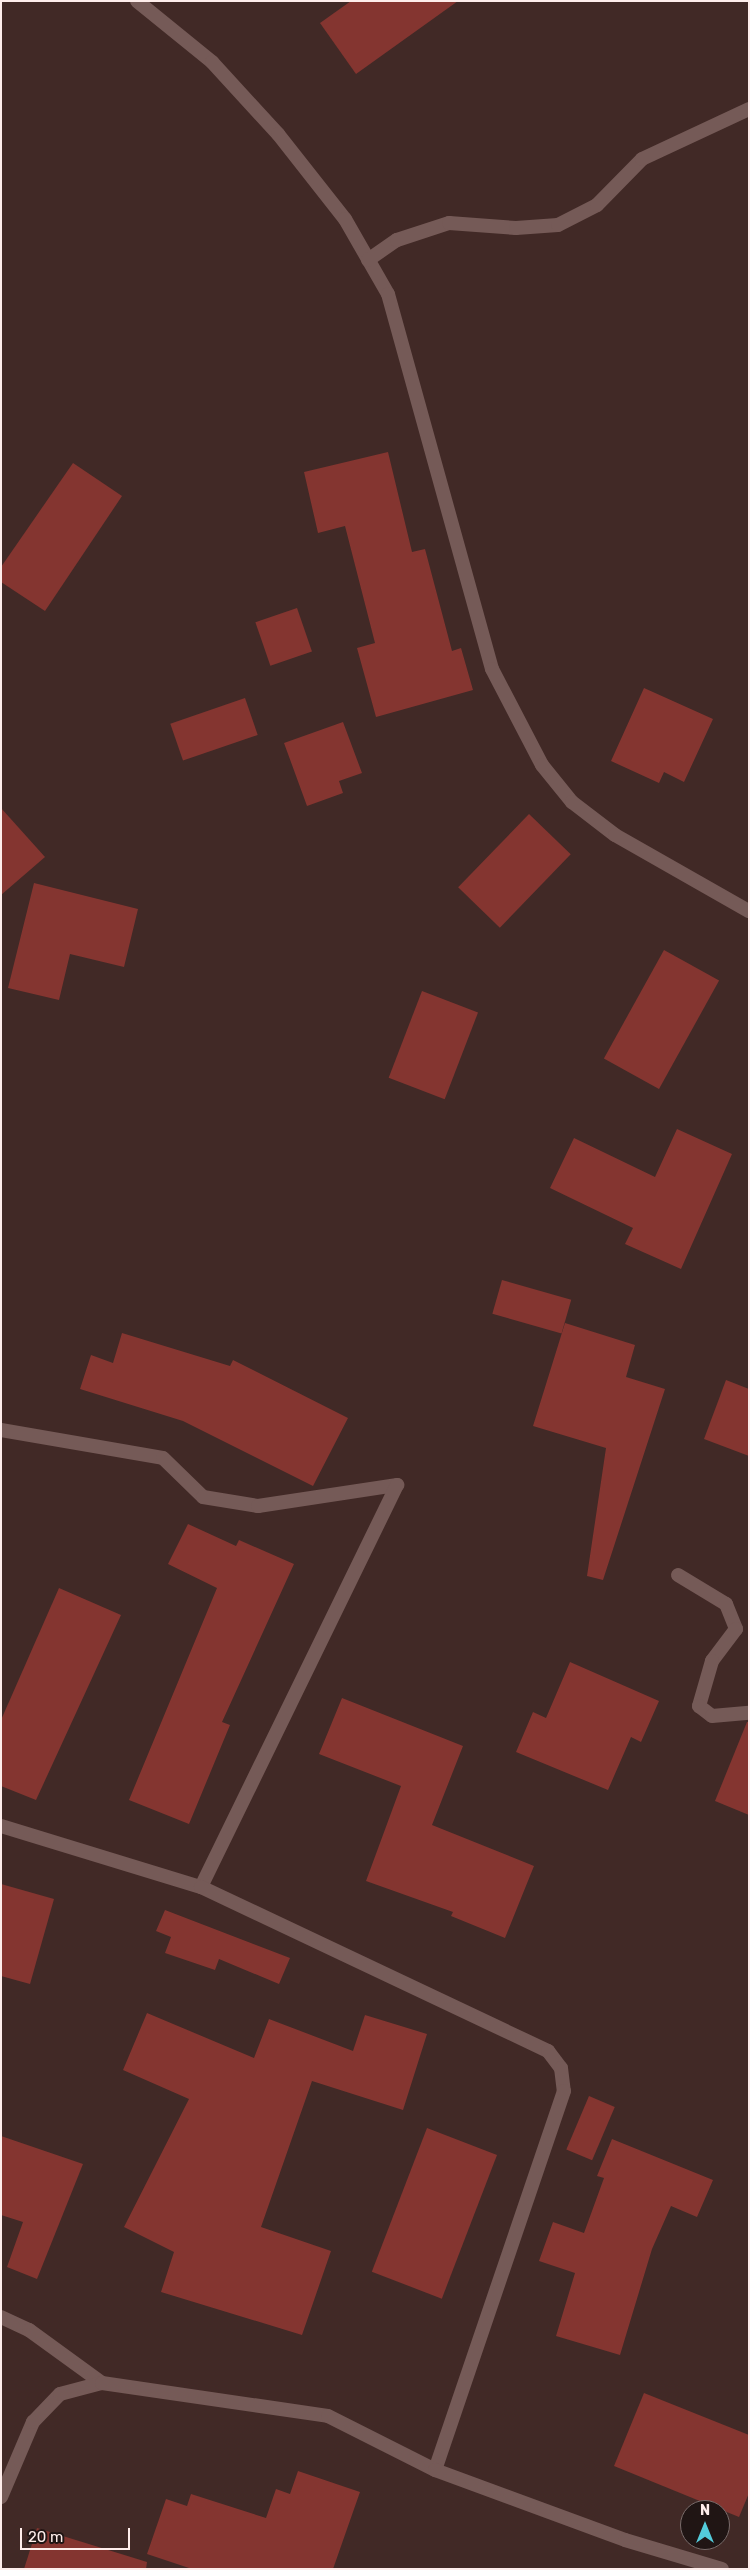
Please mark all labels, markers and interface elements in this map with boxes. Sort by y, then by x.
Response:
north arrow [680,2500,730,2550]
text: N [700,2502,710,2519]
scale bar [22,2518,132,2550]
text: 20 m [28,2528,63,2546]

